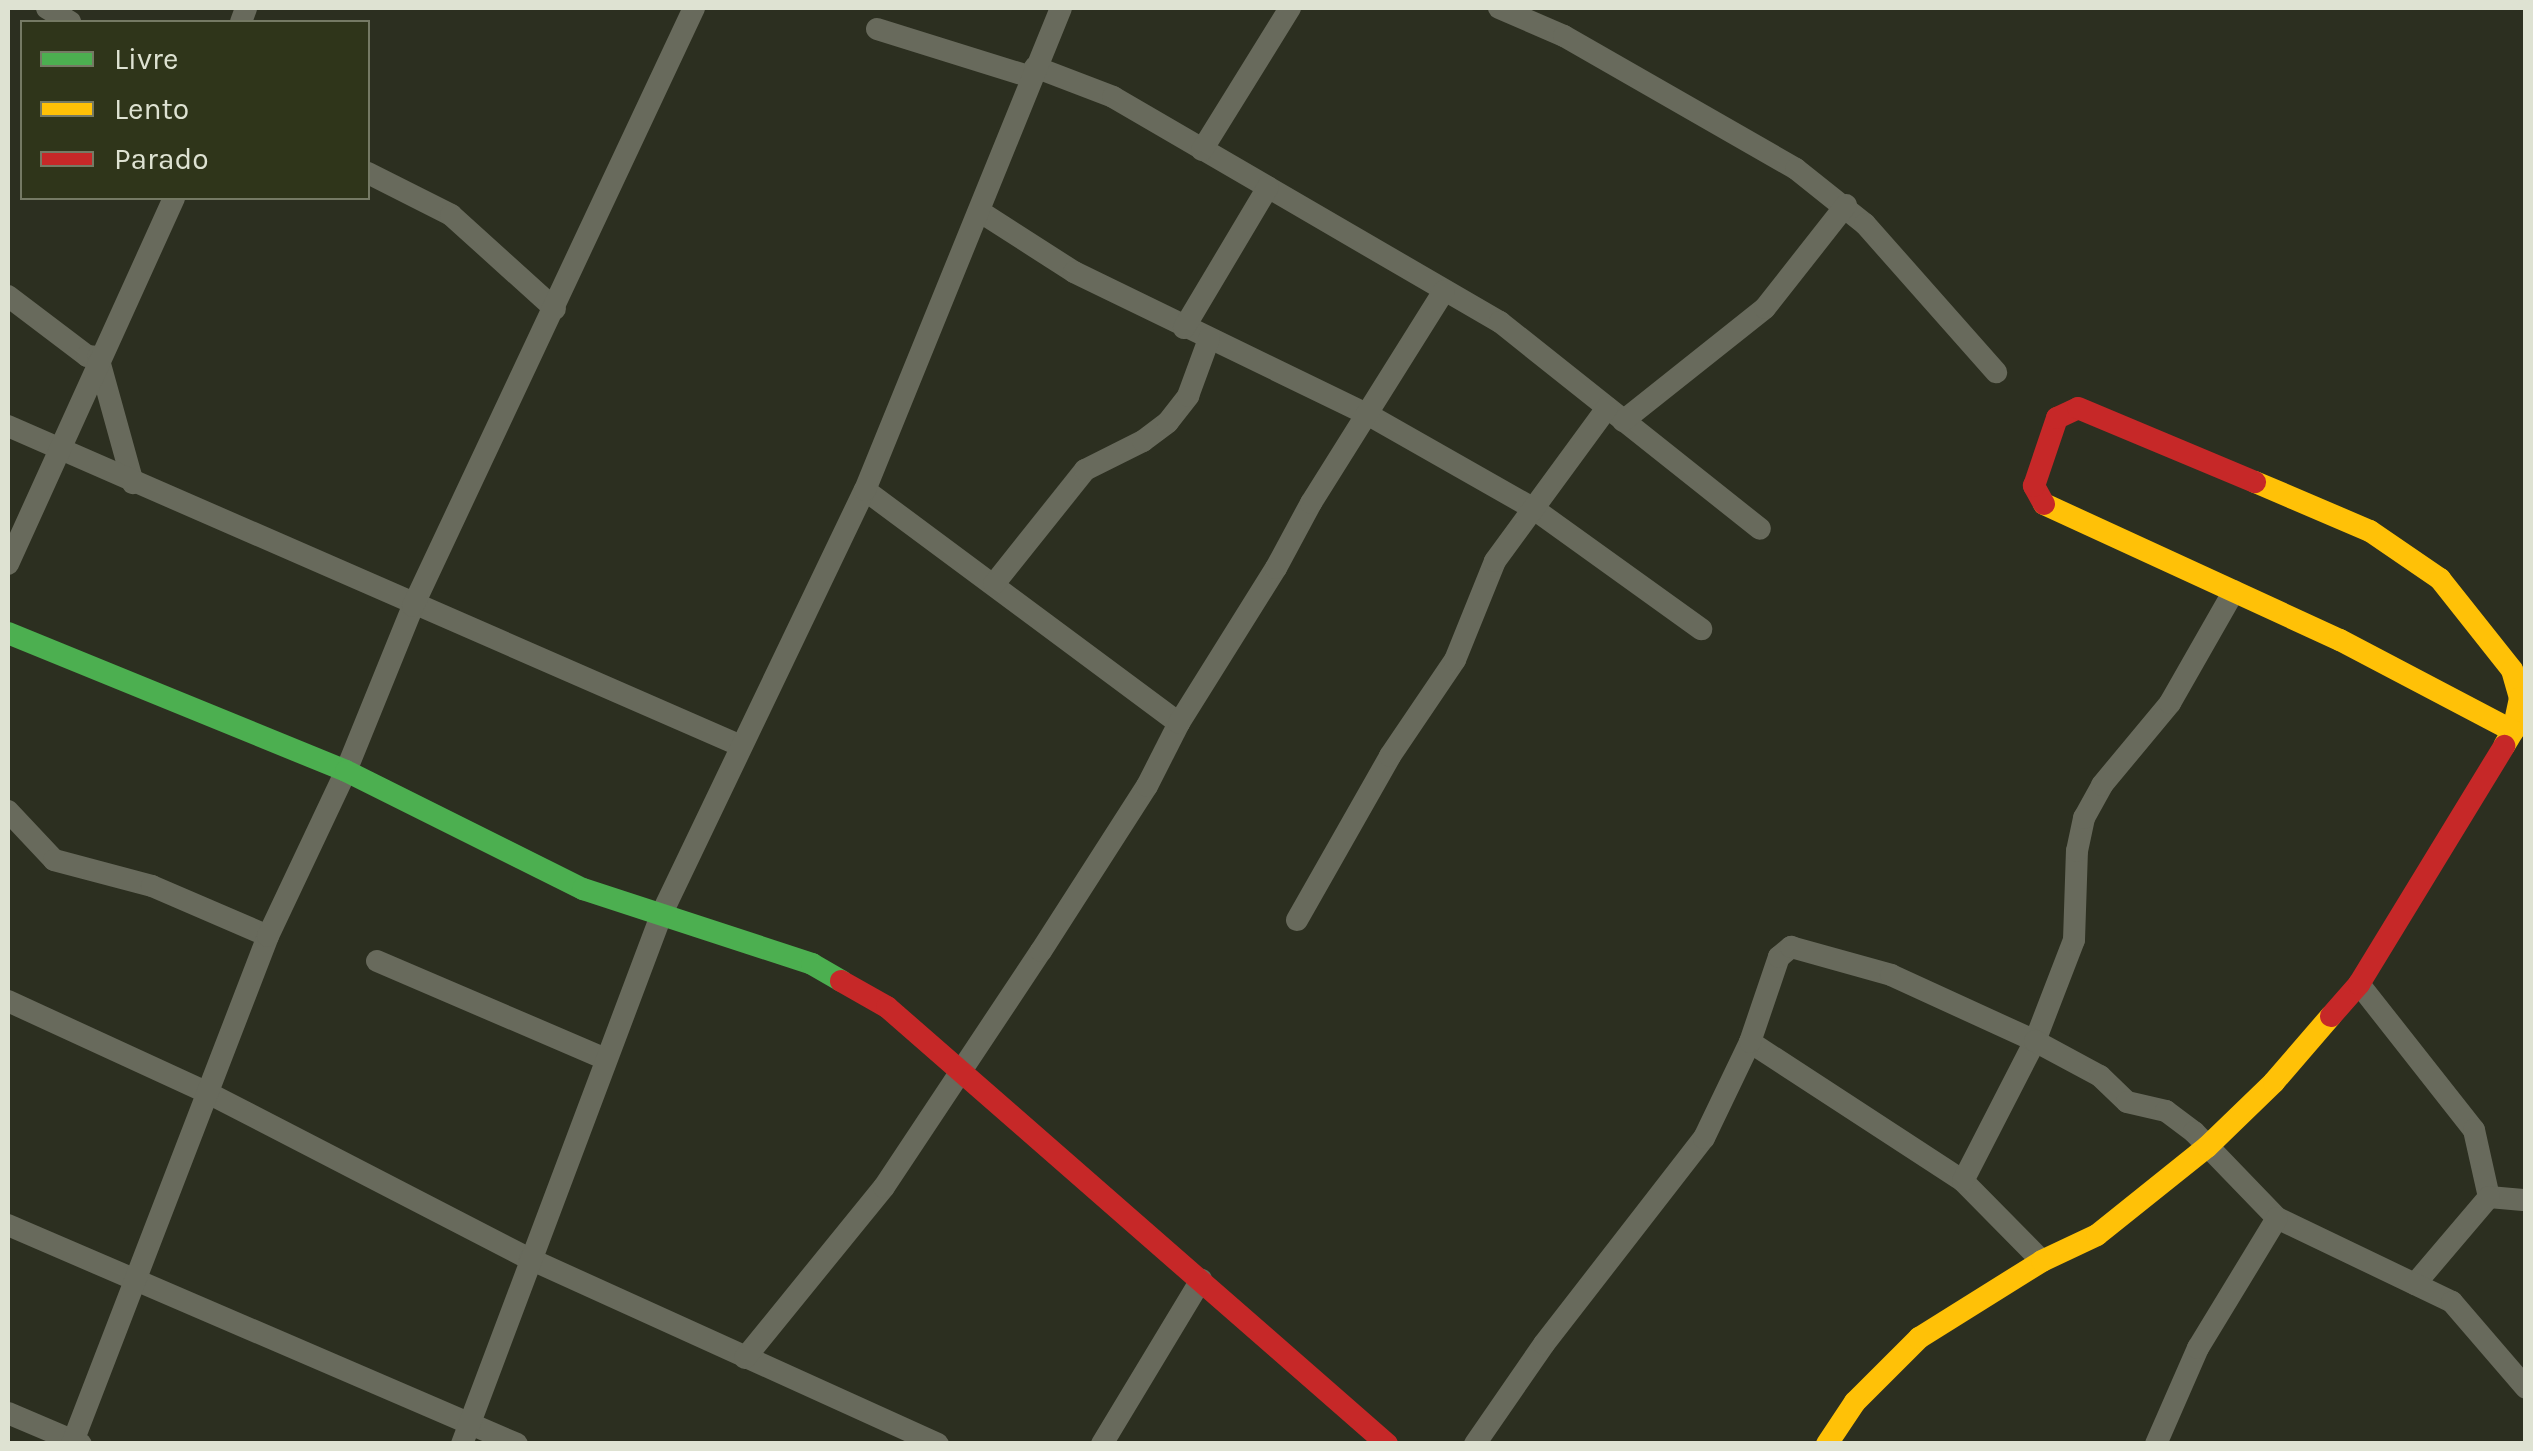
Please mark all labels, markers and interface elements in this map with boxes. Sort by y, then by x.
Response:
legend [20,20,370,200]
text: Livre [114,41,178,77]
text: Lento [114,91,189,127]
text: Parado [114,141,209,177]

